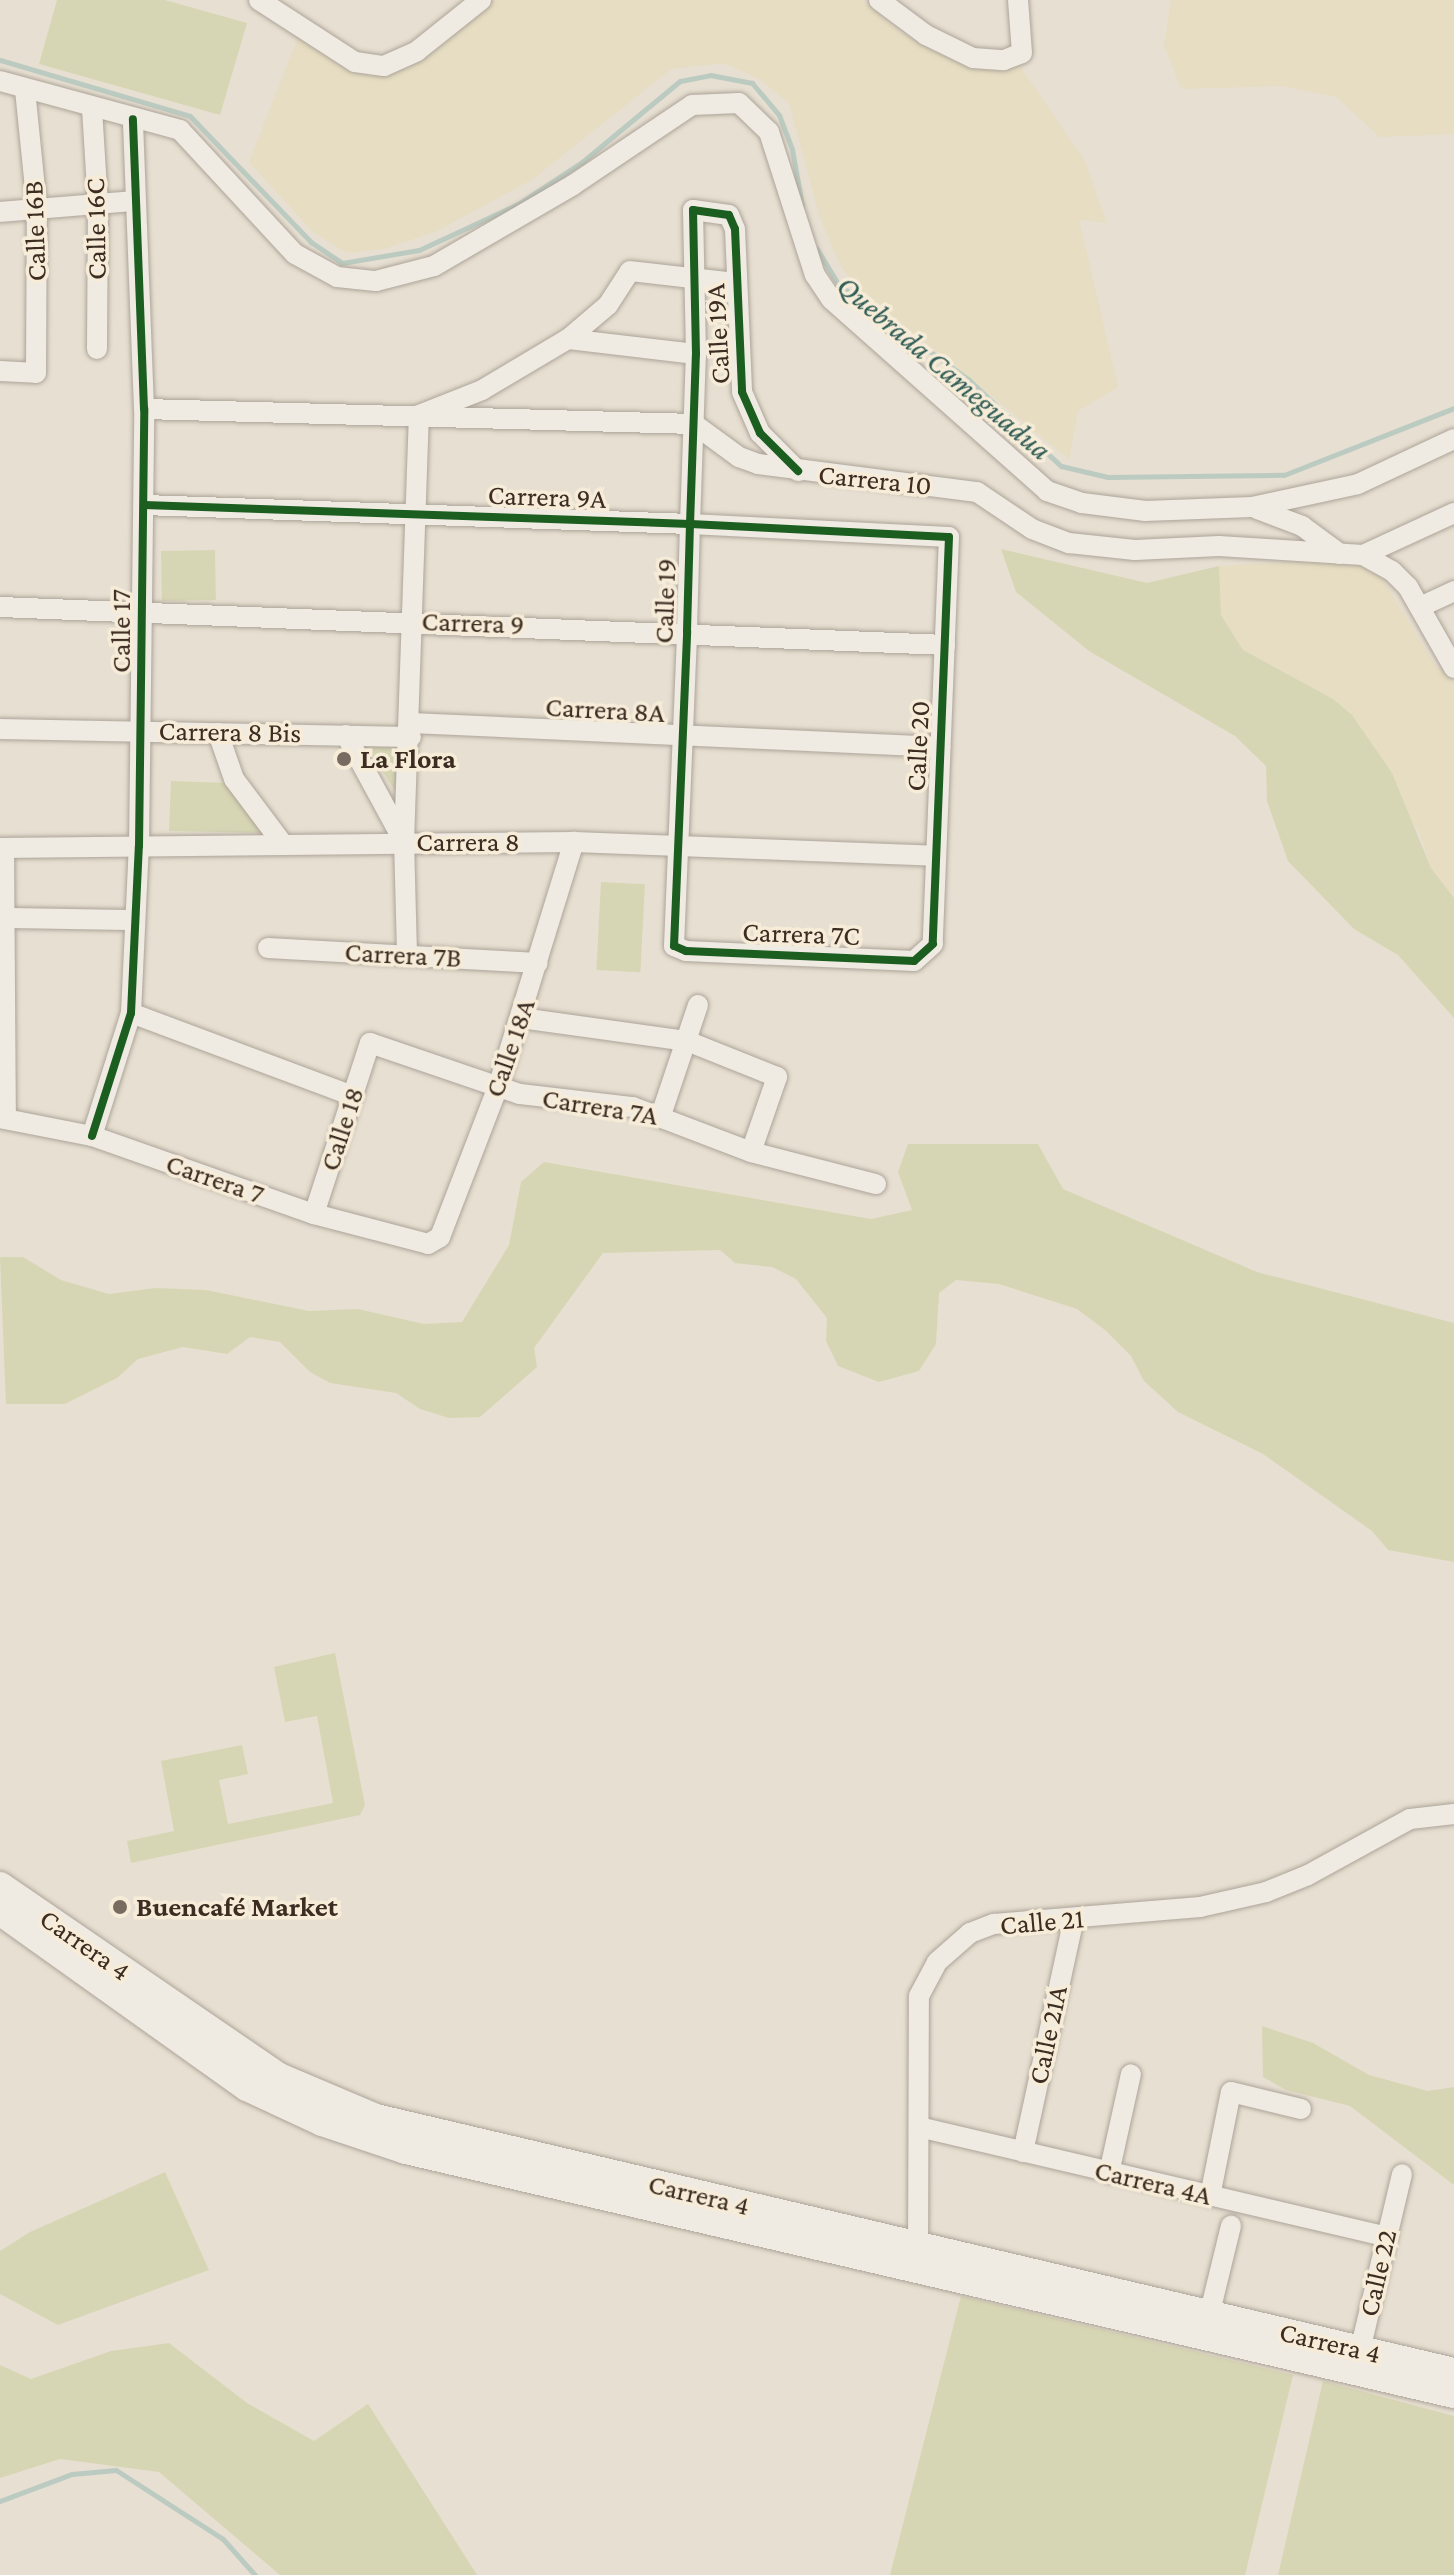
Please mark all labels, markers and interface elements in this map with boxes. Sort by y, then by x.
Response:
street label: Calle 16C [78,178,114,280]
street label: Calle 16B [16,180,54,282]
water label: Quebrada Cameguadua [830,268,1058,468]
street label: Calle 19A [699,283,737,385]
street label: Carrera 10 [817,457,933,503]
street label: Carrera 9A [487,478,607,516]
street label: Calle 19 [647,558,683,644]
street label: Calle 17 [104,589,138,673]
street label: Carrera 9 [421,604,525,642]
street label: Carrera 8A [544,690,666,730]
street label: Calle 20 [899,700,937,792]
street label: Carrera 8 Bis [158,714,302,750]
place label: La Flora [360,742,456,776]
marker: La Flora [335,750,353,768]
street label: Carrera 8 [416,825,520,859]
street label: Carrera 7C [742,915,860,953]
street label: Carrera 7B [344,935,462,975]
street label: Calle 18A [478,994,542,1102]
street label: Carrera 7A [540,1081,660,1133]
street label: Calle 18 [313,1083,371,1175]
street label: Carrera 7 [162,1147,268,1211]
place label: Buencafé Market [136,1890,338,1924]
marker: Buencafé Market [111,1898,129,1916]
street label: Carrera 4 [33,1902,137,1988]
street label: Calle 21 [999,1902,1085,1942]
street label: Calle 21A [1021,1983,1075,2087]
street label: Carrera 4A [1091,2153,1215,2213]
street label: Carrera 4 [645,2167,753,2223]
street label: Calle 22 [1352,2226,1404,2320]
street label: Carrera 4 [1276,2315,1384,2371]

